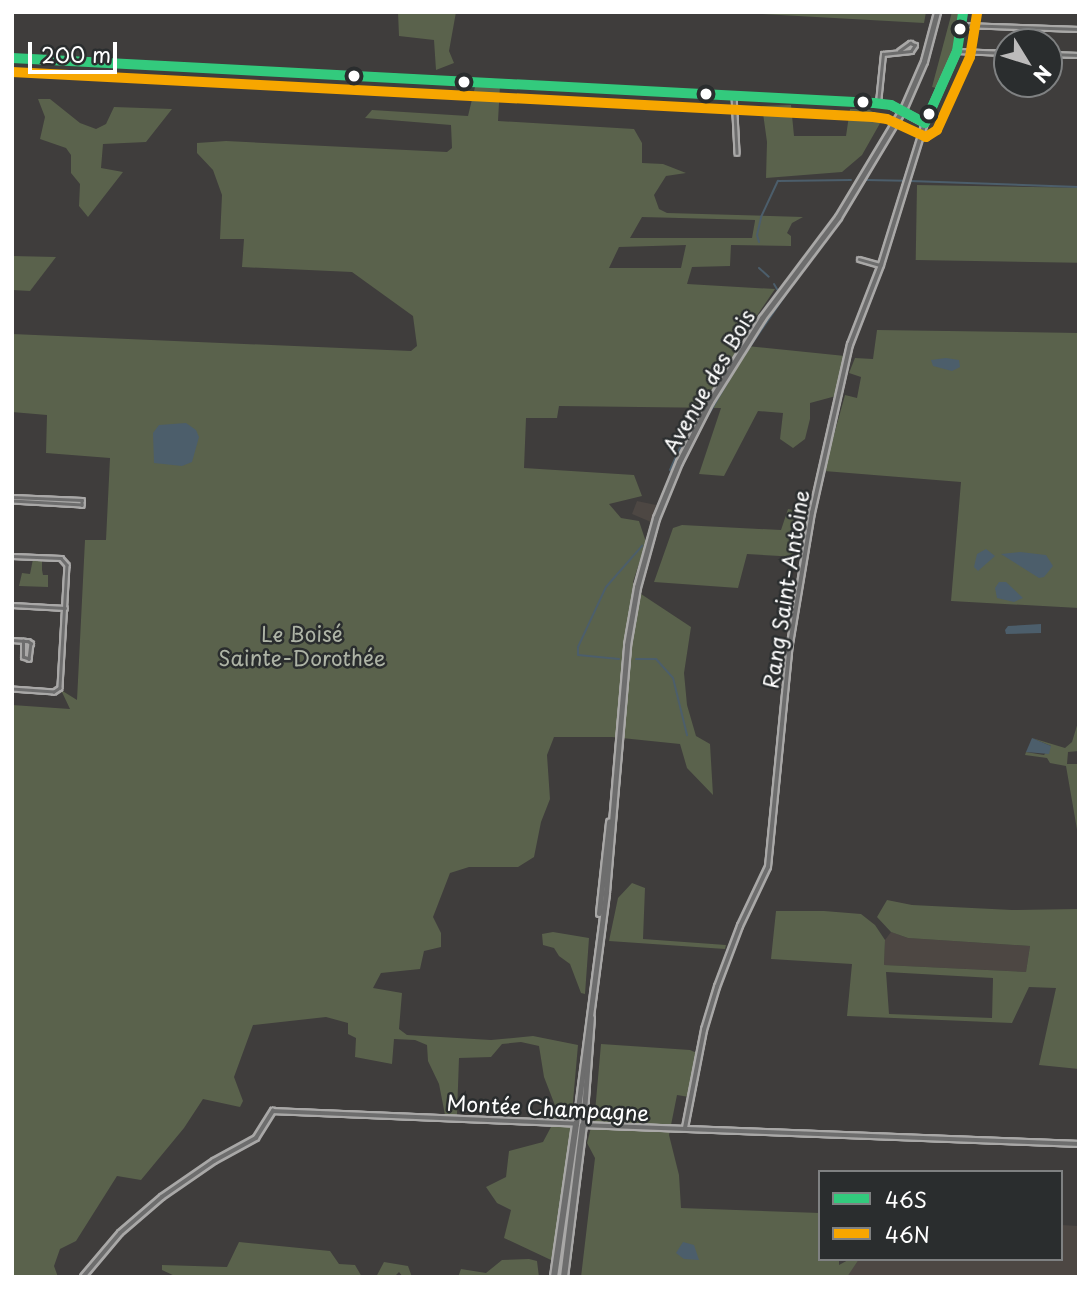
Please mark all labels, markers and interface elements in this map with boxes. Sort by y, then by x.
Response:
unlabelled marker [953,22,967,36]
scale bar [32,28,121,72]
north arrow [993,28,1063,98]
text: 200 m [41,38,111,70]
text: N [1027,60,1059,89]
unlabelled marker [347,69,361,83]
unlabelled marker [457,75,471,89]
unlabelled marker [699,87,713,101]
unlabelled marker [856,95,870,109]
unlabelled marker [922,107,936,121]
street label: Avenue des Bois [657,305,759,457]
street label: Rang Saint-Antoine [757,488,813,690]
park label: Le Boisé Sainte-Dorothée [218,620,386,670]
street label: Montée Champagne [445,1089,651,1125]
legend [818,1170,1063,1261]
text: 46S [885,1183,927,1215]
text: 46N [885,1218,930,1250]

